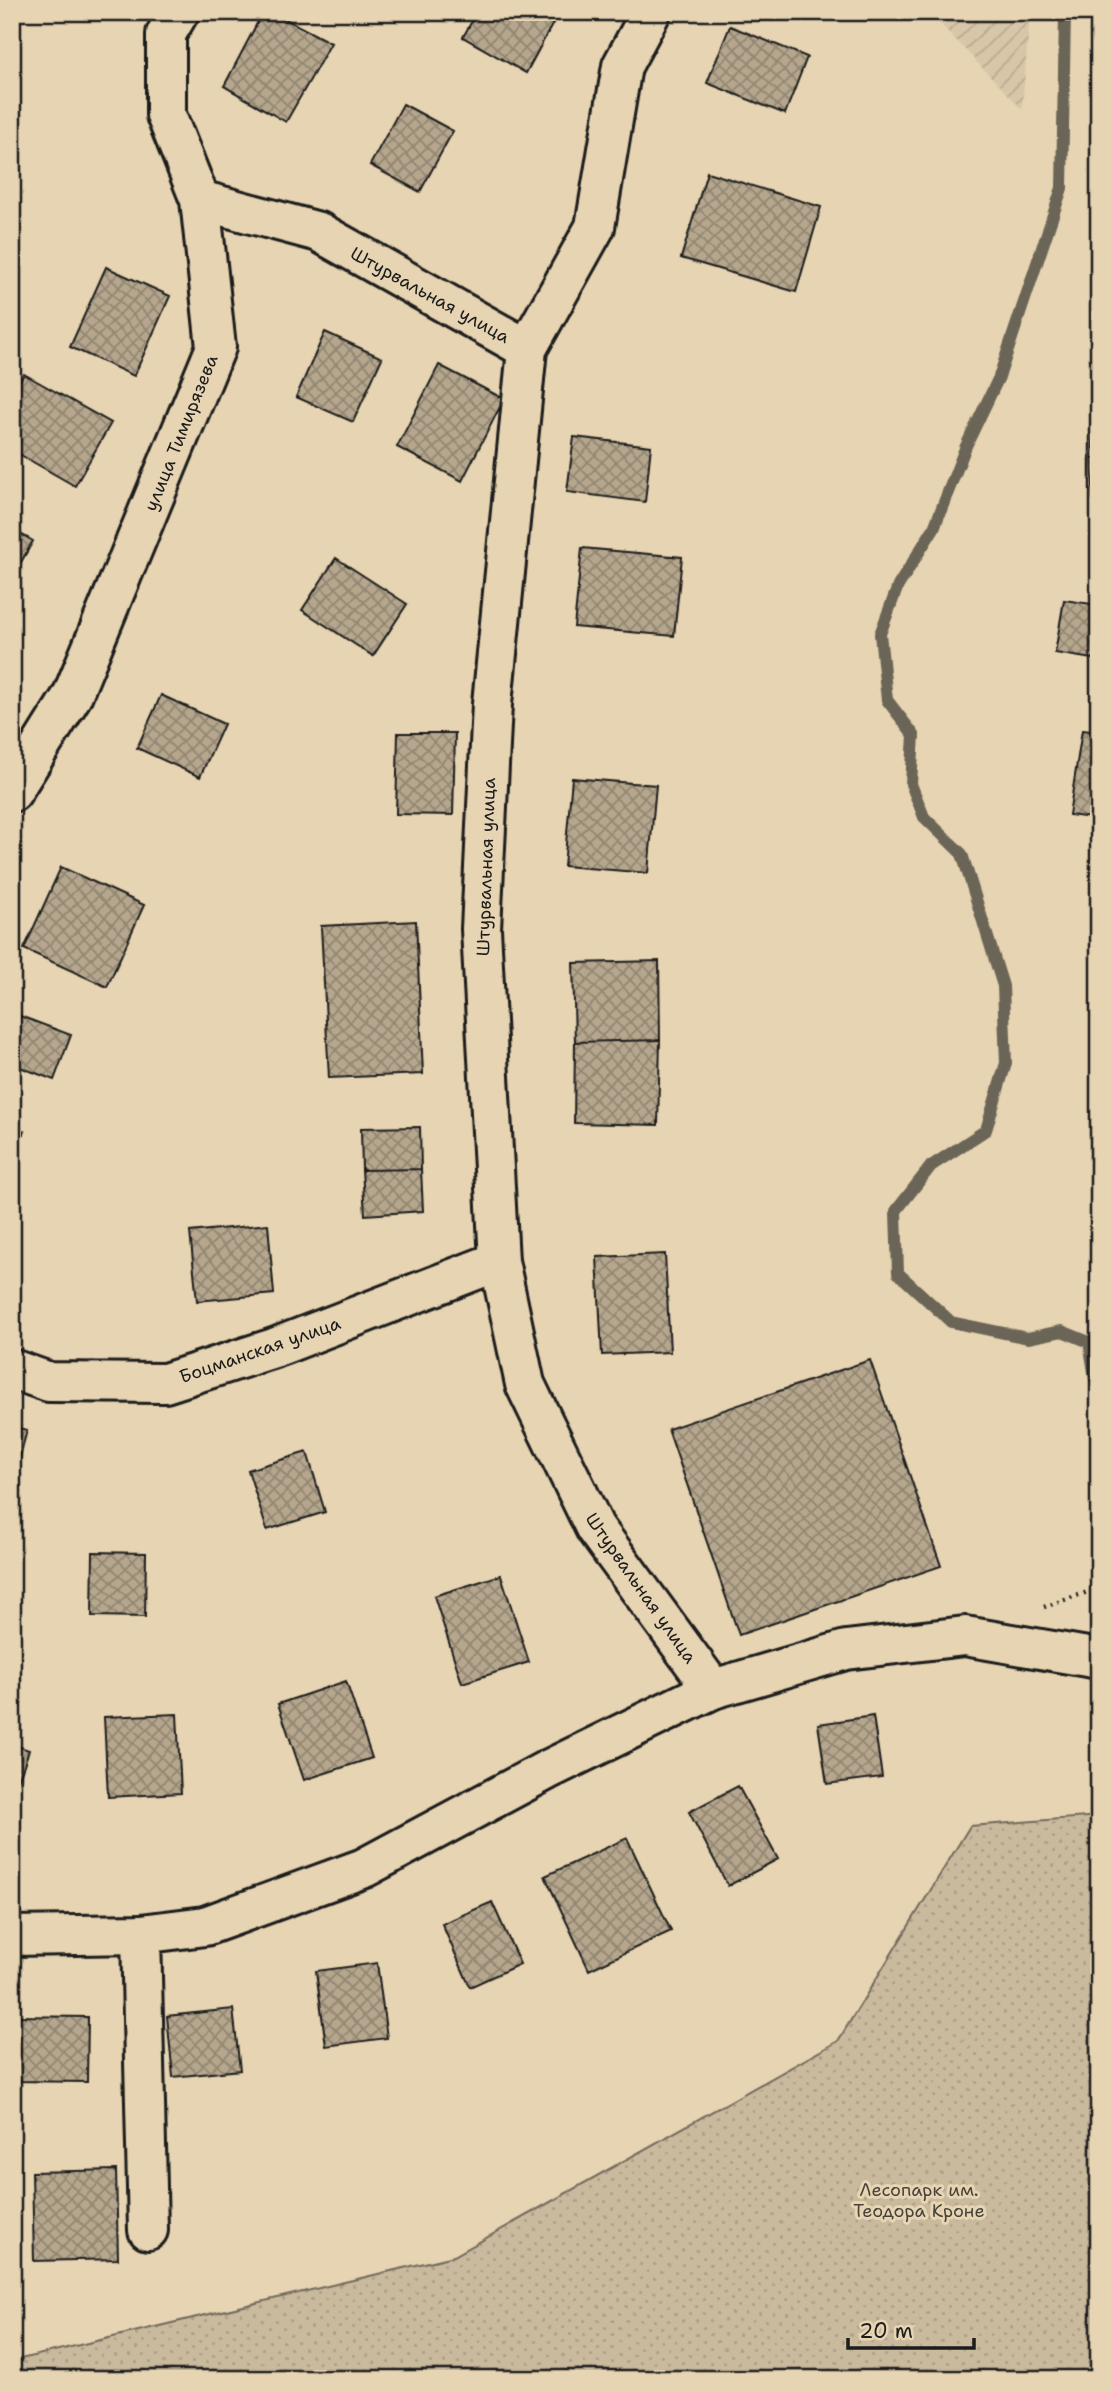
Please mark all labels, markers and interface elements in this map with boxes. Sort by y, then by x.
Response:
street label: Штурвальная улица [346,241,514,349]
street label: улица Тимирязева [139,351,223,515]
street label: Штурвальная улица [471,777,501,957]
street label: Боцманская улица [176,1311,344,1389]
street label: Штурвальная улица [580,1508,702,1668]
park label: Лесопарк им. Теодора Кроне [853,2178,985,2223]
scale bar [848,2307,974,2351]
text: 20 m [859,2317,913,2345]

